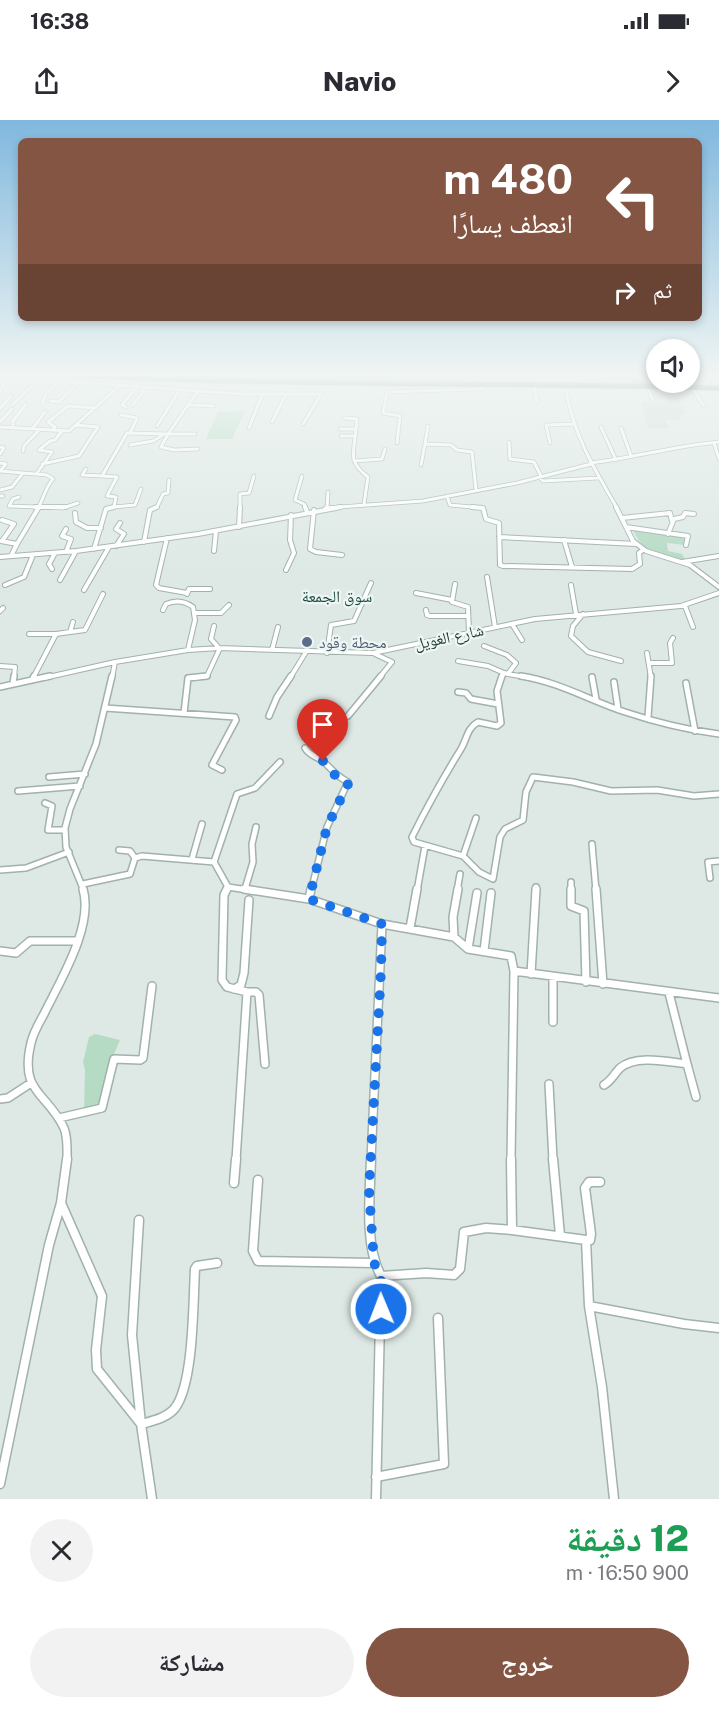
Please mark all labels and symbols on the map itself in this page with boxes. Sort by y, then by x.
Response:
district label: سوق الجمعة [302,587,372,607]
street label: شارع الغويل [413,620,486,655]
place label: محطة وقود [319,633,386,652]
marker: محطة وقود [300,635,314,649]
pin [297,699,348,761]
position arrow [349,1277,413,1341]

